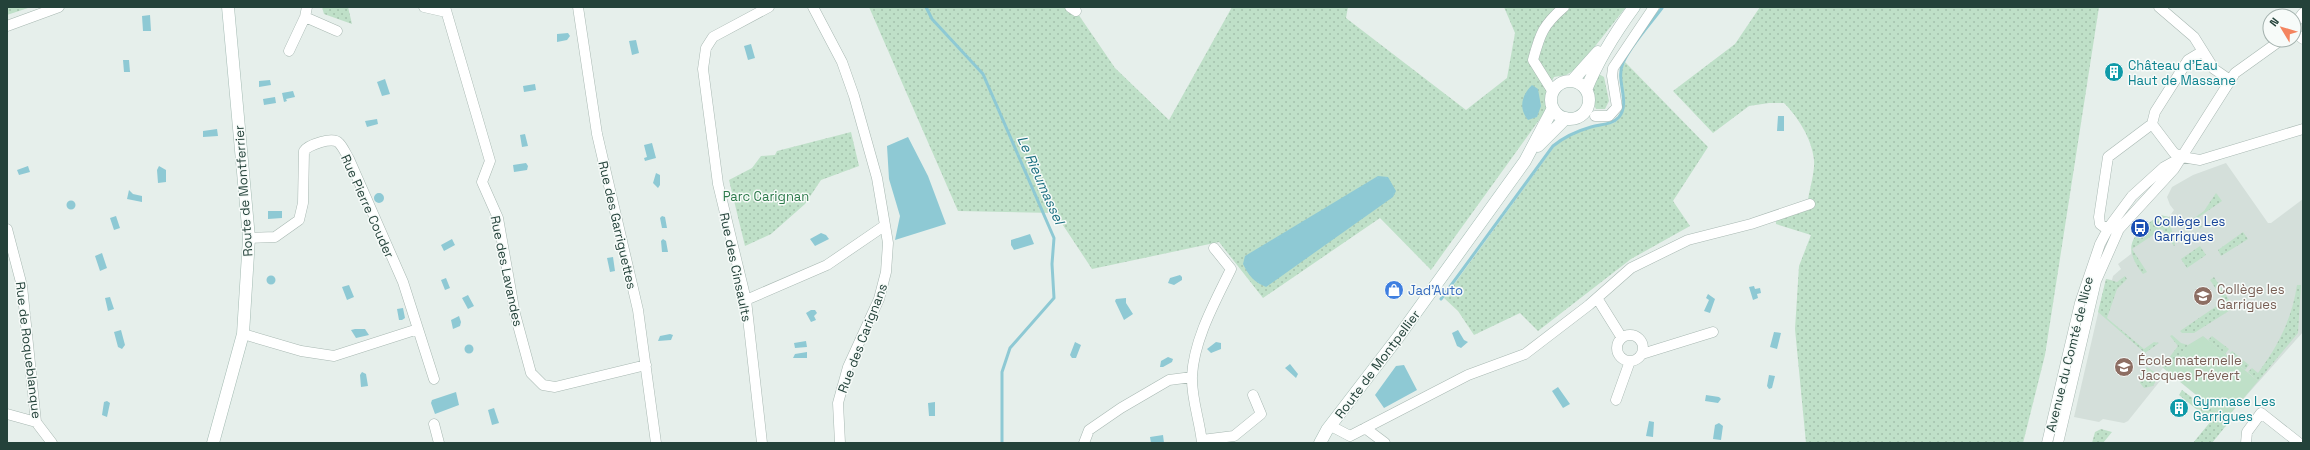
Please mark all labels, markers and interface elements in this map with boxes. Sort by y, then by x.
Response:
north arrow [2262,8,2302,48]
text: N [2266,15,2282,29]
place label: Château d'Eau Haut de Massane [2128,57,2236,89]
building icon: Château d'Eau Haut de Massane [2103,61,2125,83]
street label: Route de Montferrier [230,125,257,257]
water label: Le Rieumassel [1013,133,1069,229]
street label: Rue Pierre Couder [337,152,398,261]
street label: Rue des Garriguettes [594,159,641,291]
park label: Parc Carignan [723,188,809,205]
street label: Rue des Cinsaults [716,211,755,323]
place label: Collège Les Garrigues [2154,213,2226,245]
street label: Rue des Lavandes [486,214,527,328]
bus stop icon: Collège Les Garrigues [2129,217,2151,239]
street label: Avenue du Comté de Nice [2042,275,2097,434]
shop icon: Jad'Auto [1383,279,1405,301]
street label: Rue de Roqueblanque [12,281,45,420]
street label: Rue des Carignans [834,281,891,395]
place label: Collège les Garrigues [2217,281,2285,313]
place label: Jad'Auto [1408,282,1463,299]
school or university icon: Collège les Garrigues [2192,285,2214,307]
street label: Route de Montpellier [1331,307,1424,422]
place label: École maternelle Jacques Prévert [2138,352,2242,384]
school or university icon: École maternelle Jacques Prévert [2113,356,2135,378]
place label: Gymnase Les Garrigues [2193,393,2276,425]
building icon: Gymnase Les Garrigues [2168,397,2190,419]

